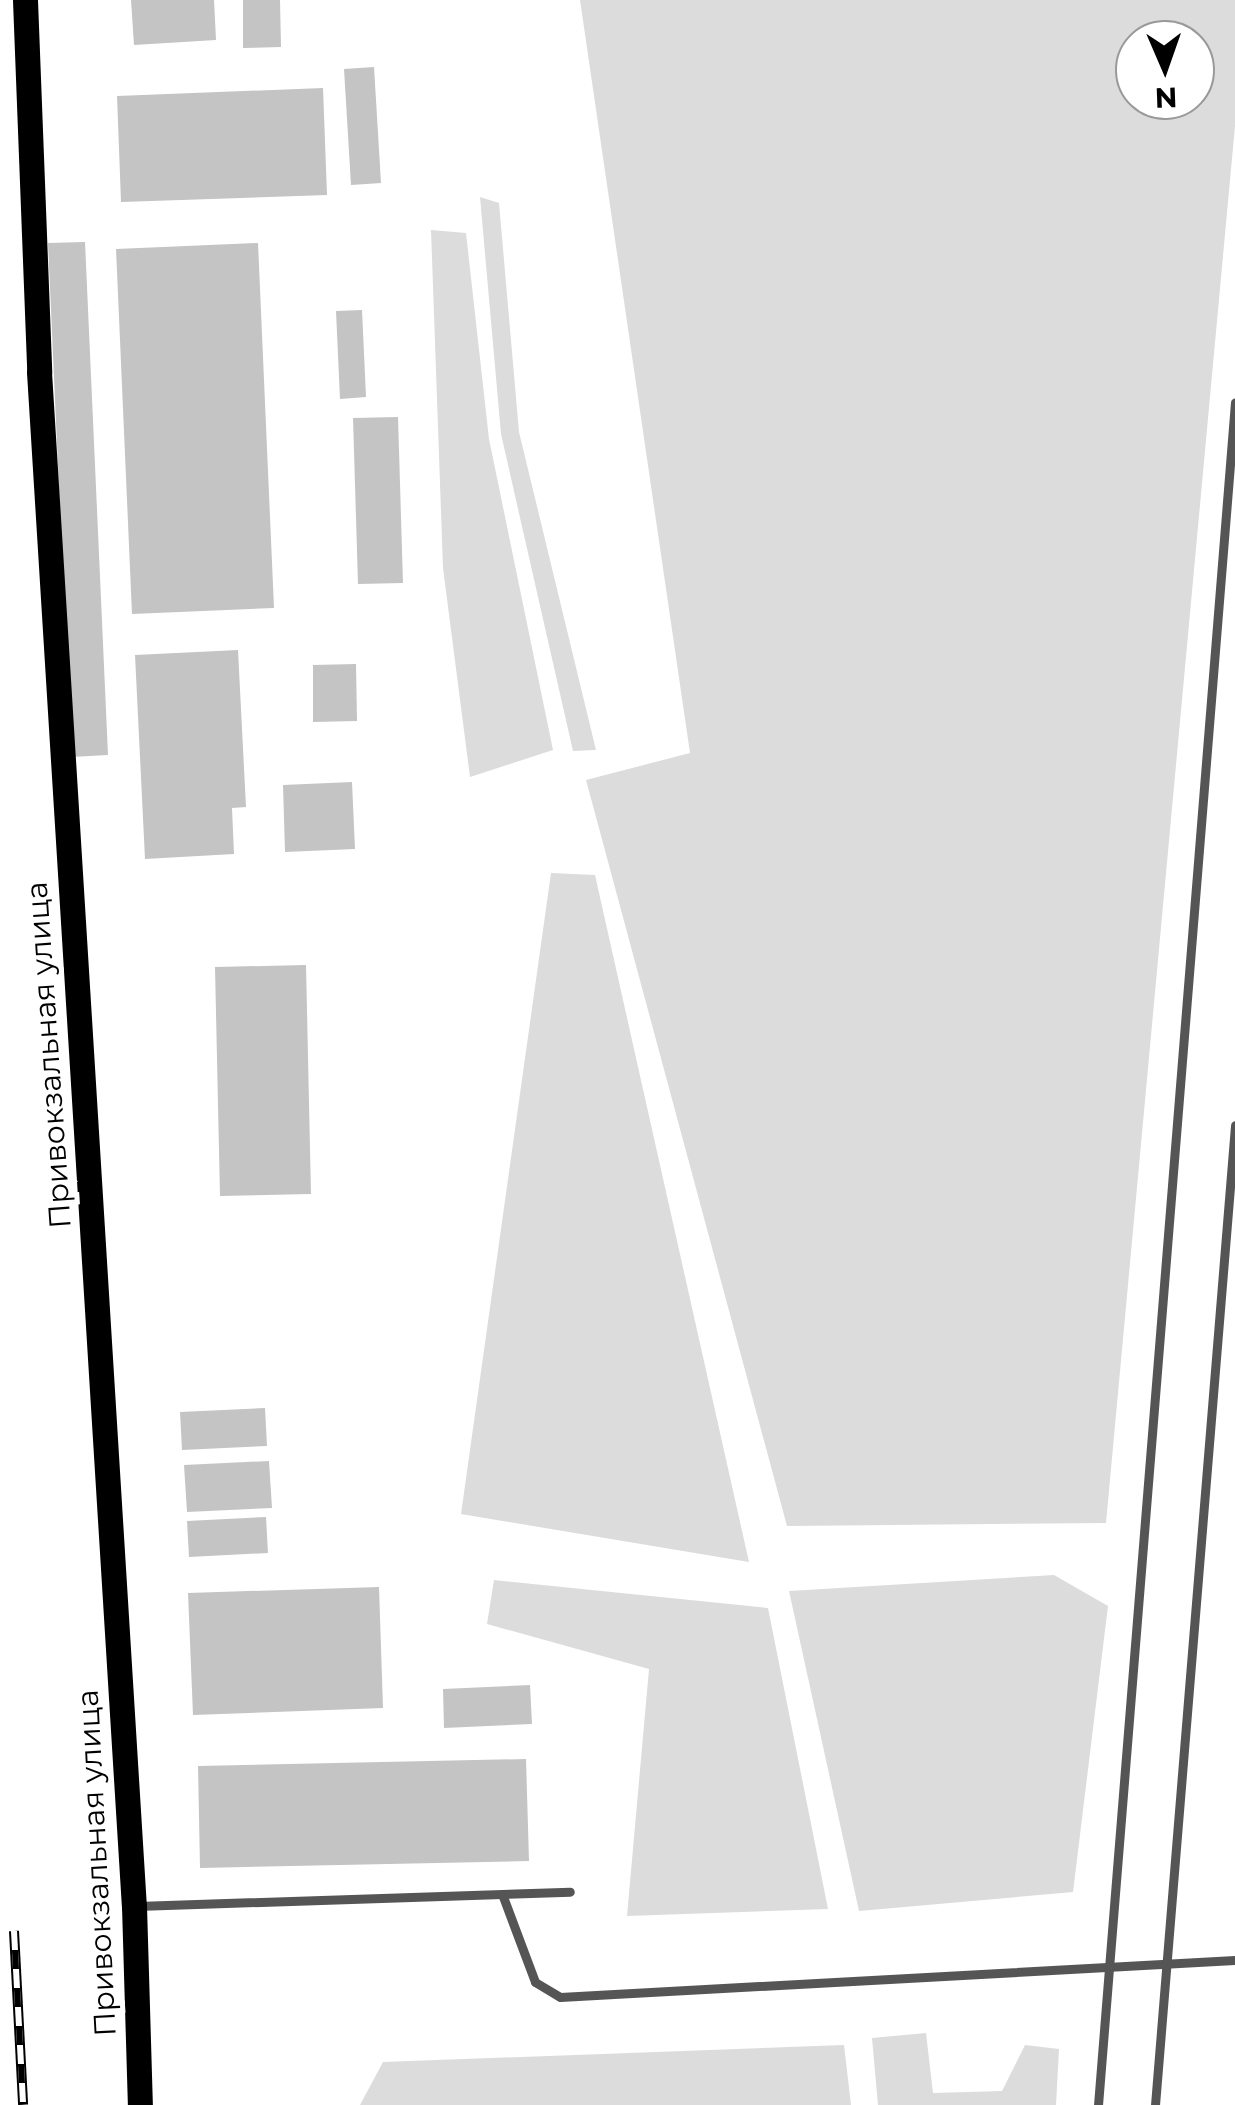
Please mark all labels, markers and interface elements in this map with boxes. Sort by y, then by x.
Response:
north arrow [1115,20,1215,120]
text: N [1154,81,1178,115]
street label: Привокзальная улица [19,880,79,1230]
street label: Привокзальная улица [70,1689,124,2037]

